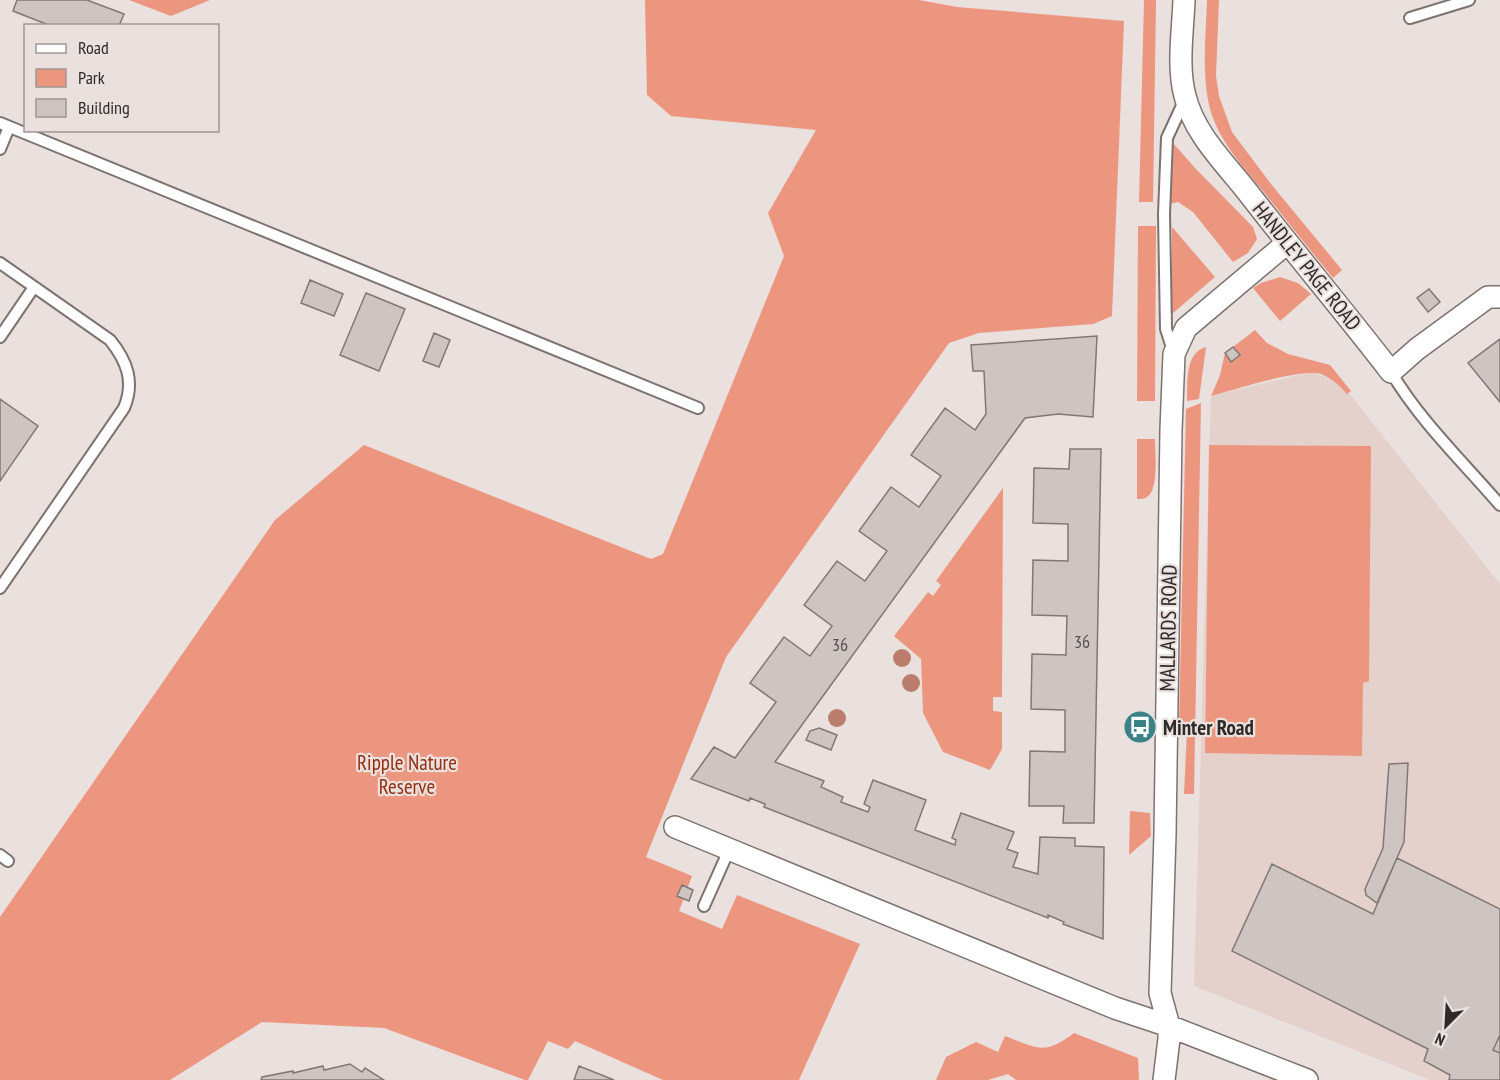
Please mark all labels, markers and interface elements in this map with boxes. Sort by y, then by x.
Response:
legend [24,24,219,132]
text: Road [78,36,109,59]
text: Park [78,66,105,89]
text: Building [78,96,130,119]
street label: HANDLEY PAGE ROAD [1247,196,1367,336]
street label: MALLARDS ROAD [1153,564,1183,692]
house number: 36 [1074,630,1090,653]
house number: 36 [832,633,848,656]
bus stop icon: Minter Road [1122,709,1158,745]
place label: Minter Road [1163,714,1254,741]
park label: Ripple Nature Reserve [357,749,457,800]
north arrow [1416,996,1476,1056]
text: N [1432,1029,1448,1051]

